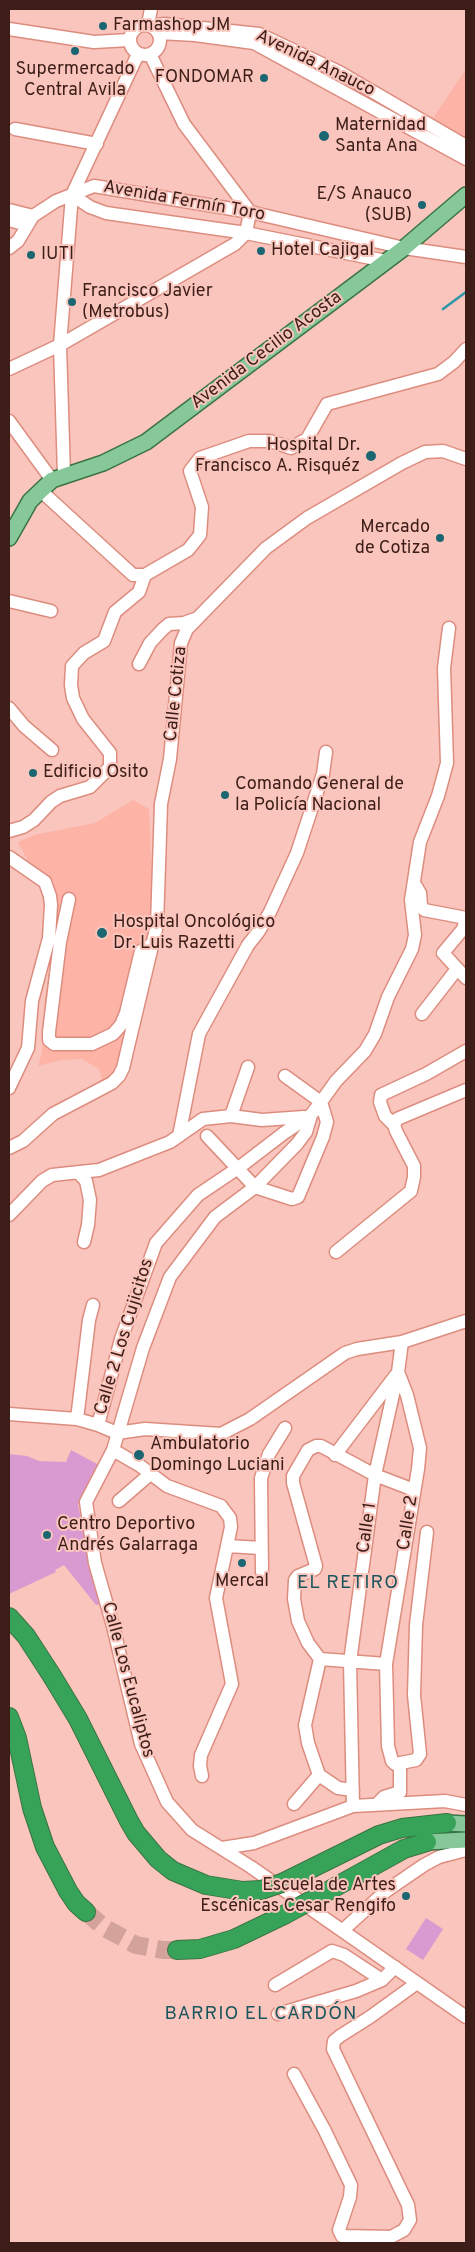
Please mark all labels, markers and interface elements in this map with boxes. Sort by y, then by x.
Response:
place label: Farmashop JM [113,15,231,37]
marker: Farmashop JM [97,20,109,32]
street label: Avenida Anauco [252,26,378,102]
marker: Supermercado Central Avila [69,45,81,57]
place label: Supermercado Central Avila [16,59,134,102]
place label: FONDOMAR [155,67,254,89]
marker: FONDOMAR [258,72,270,84]
place label: Maternidad Santa Ana [335,115,426,158]
marker: Maternidad Santa Ana [317,129,331,143]
street label: Avenida Fermín Toro [101,177,267,227]
place label: E/S Anauco (SUB) [317,184,412,226]
marker: E/S Anauco (SUB) [416,199,428,211]
place label: Hotel Cajigal [271,240,374,262]
place label: IUTI [41,244,74,266]
marker: Hotel Cajigal [255,245,267,257]
marker: IUTI [25,249,37,261]
place label: Francisco Javier (Metrobus) [82,281,213,324]
street label: Avenida Cecilio Acosta [187,287,347,415]
marker: Francisco Javier (Metrobus) [66,296,78,308]
place label: Hospital Dr. Francisco A. Risquéz [195,435,360,478]
marker: Hospital Dr. Francisco A. Risquéz [364,449,378,463]
place label: Mercado de Cotiza [355,517,430,560]
marker: Mercado de Cotiza [434,532,446,544]
street label: Calle Cotiza [161,645,193,743]
place label: Edificio Osito [43,762,149,784]
marker: Edificio Osito [27,767,39,779]
place label: Comando General de la Policía Nacional [235,774,404,816]
marker: Comando General de la Policía Nacional [219,789,231,801]
place label: Hospital Oncológico Dr. Luis Razetti [113,912,275,954]
marker: Hospital Oncológico Dr. Luis Razetti [95,926,109,940]
street label: Calle 2 Los Cujicitos [91,1256,159,1418]
place label: Ambulatorio Domingo Luciani [150,1434,285,1476]
marker: Ambulatorio Domingo Luciani [132,1448,146,1462]
street label: Calle 2 [394,1494,424,1552]
street label: Calle 1 [354,1501,382,1555]
place label: Centro Deportivo Andrés Galarraga [57,1514,198,1556]
marker: Centro Deportivo Andrés Galarraga [41,1529,53,1541]
marker: Mercal [236,1557,248,1569]
place label: Mercal [215,1571,269,1593]
district label: EL RETIRO [296,1573,400,1595]
street label: Calle Los Eucaliptos [96,1600,158,1760]
place label: Escuela de Artes Escénicas Cesar Rengifo [200,1875,396,1918]
marker: Escuela de Artes Escénicas Cesar Rengifo [400,1890,412,1902]
district label: BARRIO EL CARDÓN [163,2004,359,2026]

